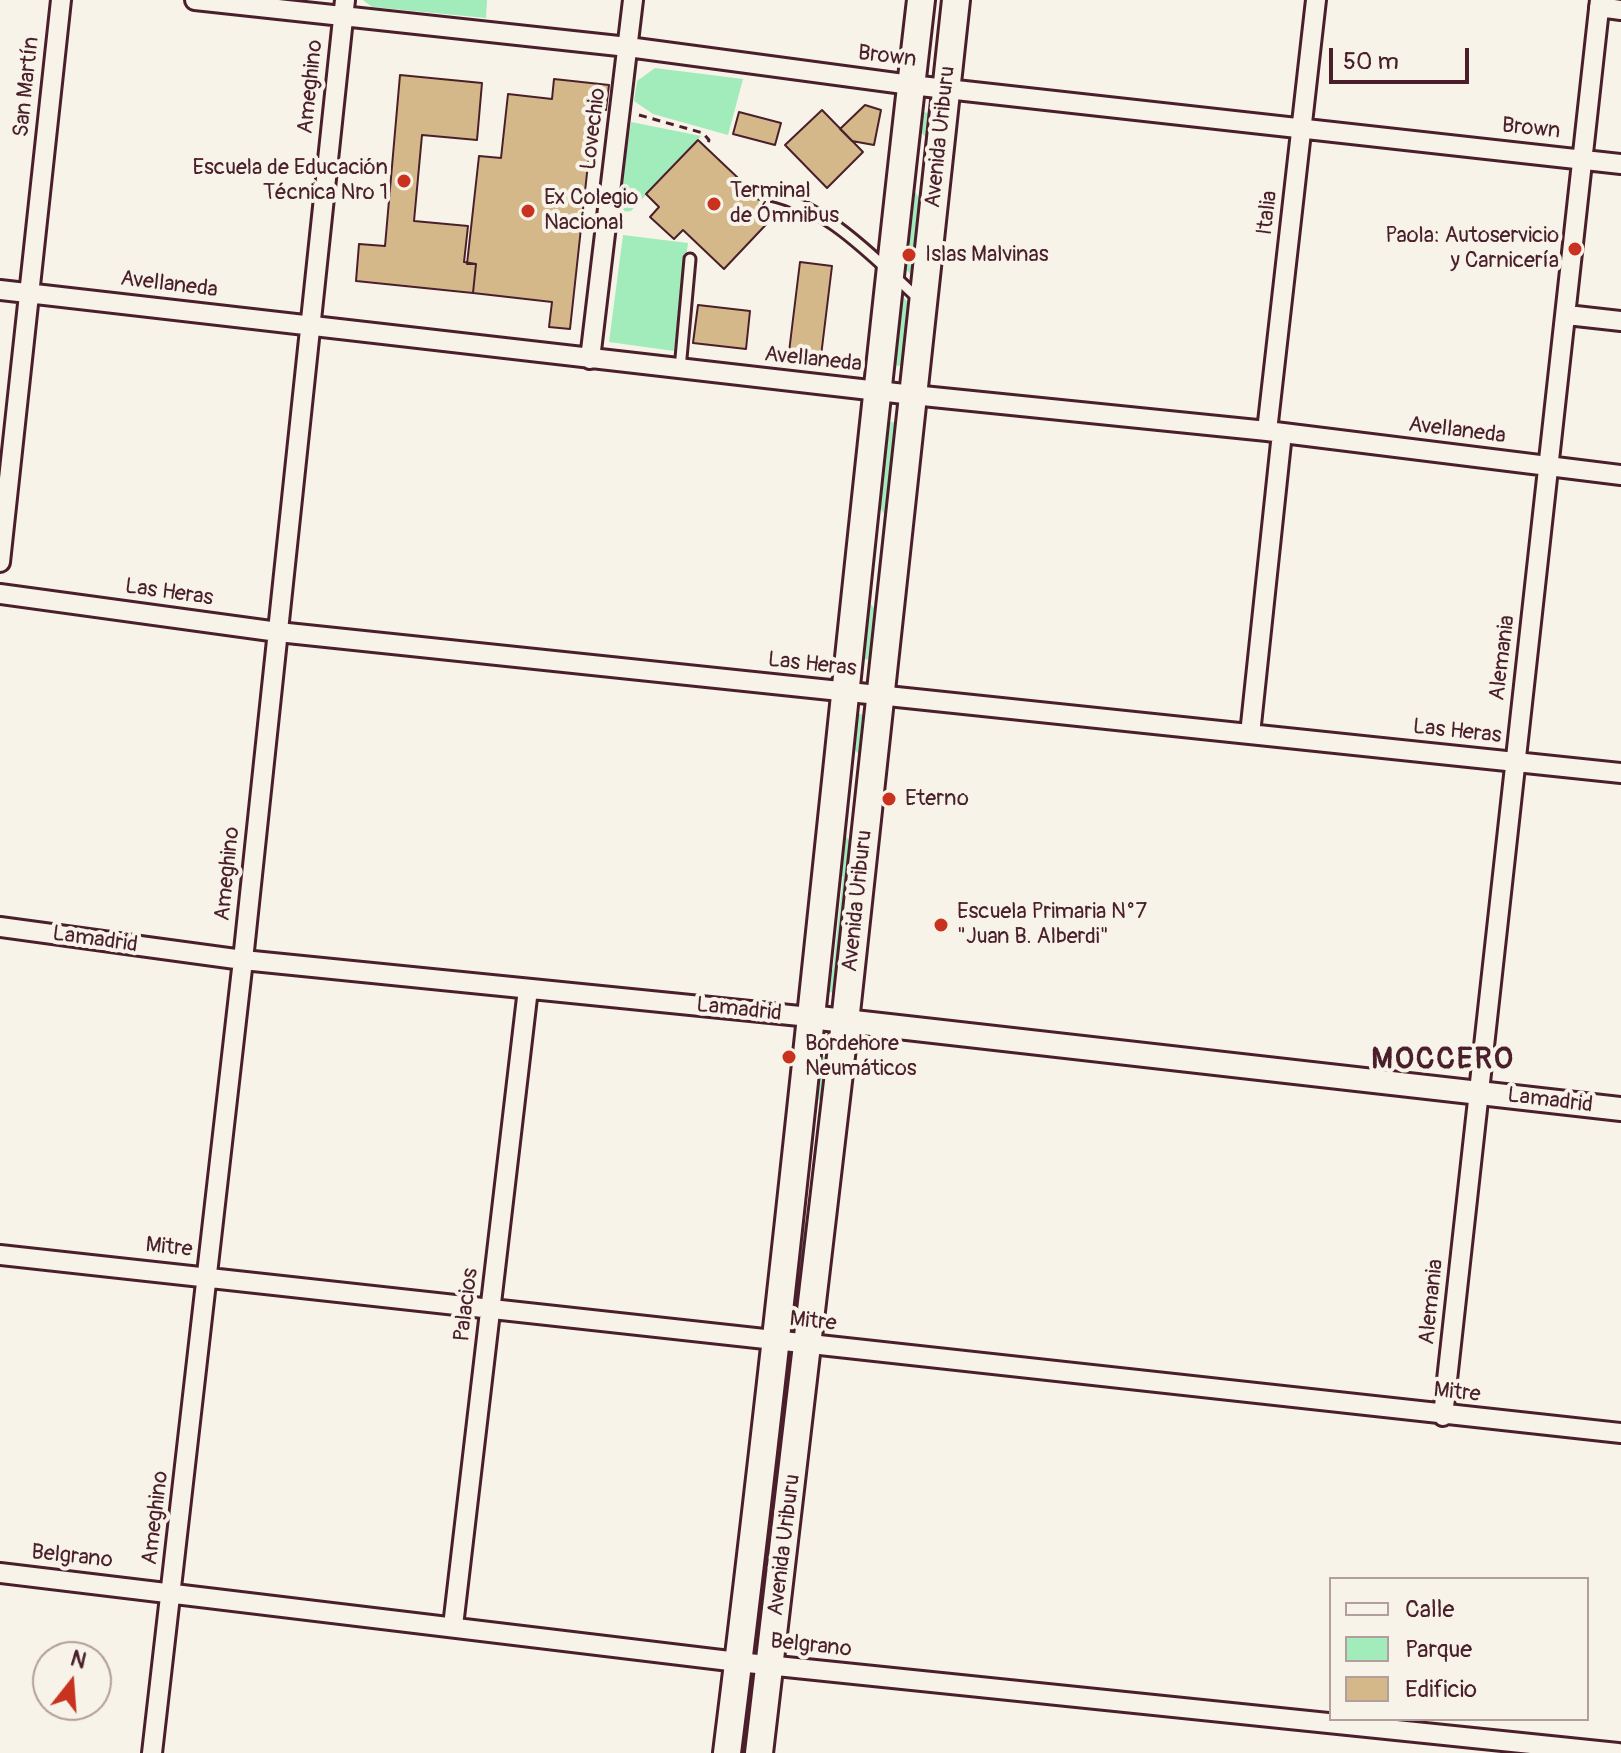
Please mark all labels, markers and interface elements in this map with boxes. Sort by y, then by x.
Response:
scale bar [1333,32,1473,82]
street label: San Martín [9,35,45,139]
street label: Ameghino [293,39,329,135]
street label: Brown [856,40,918,74]
text: 50 m [1343,47,1399,76]
street label: Avenida Uriburu [920,65,962,209]
street label: Lovechio [576,86,612,172]
street label: Brown [1500,113,1562,145]
place label: Escuela de Educación Técnica Nro 1 [193,155,388,206]
marker: Escuela de Educación Técnica Nro 1 [395,172,413,190]
place label: Terminal de Ómnibus [730,178,839,230]
place label: Ex Colegio Nacional [544,185,638,236]
street label: Italia [1252,189,1284,237]
marker: Terminal de Ómnibus [705,195,723,213]
marker: Ex Colegio Nacional [519,202,537,220]
place label: Paola: Autoservicio y Carnicería [1385,223,1559,274]
marker: Paola: Autoservicio y Carnicería [1566,240,1584,258]
place label: Islas Malvinas [925,242,1049,268]
marker: Islas Malvinas [900,246,918,264]
street label: Avellaneda [119,266,219,304]
street label: Avellaneda [763,342,863,378]
street label: Avellaneda [1407,412,1507,450]
street label: Las Heras [123,574,215,612]
street label: Alemania [1485,614,1521,702]
street label: Las Heras [766,647,858,683]
street label: Las Heras [1411,714,1503,750]
place label: Eterno [905,786,969,812]
marker: Eterno [880,790,898,808]
street label: Ameghino [210,826,246,922]
street label: Avenida Uriburu [837,829,879,973]
place label: Escuela Primaria N°7 "Juan B. Alberdi" [957,899,1147,950]
marker: Escuela Primaria N°7 "Juan B. Alberdi" [932,916,950,934]
street label: Lamadrid [51,921,139,959]
street label: Lamadrid [695,992,783,1028]
place label: Bordehore Neumáticos [805,1031,917,1082]
district label: MOCCERO [1371,1042,1515,1078]
marker: Bordehore Neumáticos [780,1048,798,1066]
street label: Lamadrid [1506,1083,1594,1119]
street label: Mitre [144,1232,194,1264]
street label: Alemania [1414,1258,1450,1346]
street label: Palacios [449,1267,485,1343]
street label: Mitre [788,1306,838,1338]
street label: Mitre [1432,1377,1482,1409]
street label: Ameghino [137,1470,175,1566]
street label: Avenida Uriburu [763,1473,807,1617]
street label: Belgrano [30,1540,114,1574]
legend [1329,1577,1589,1721]
text: Calle [1405,1595,1454,1624]
street label: Belgrano [769,1629,853,1663]
text: Parque [1405,1635,1472,1664]
north arrow [32,1641,112,1721]
text: N [67,1644,90,1676]
text: Edificio [1405,1675,1477,1704]

